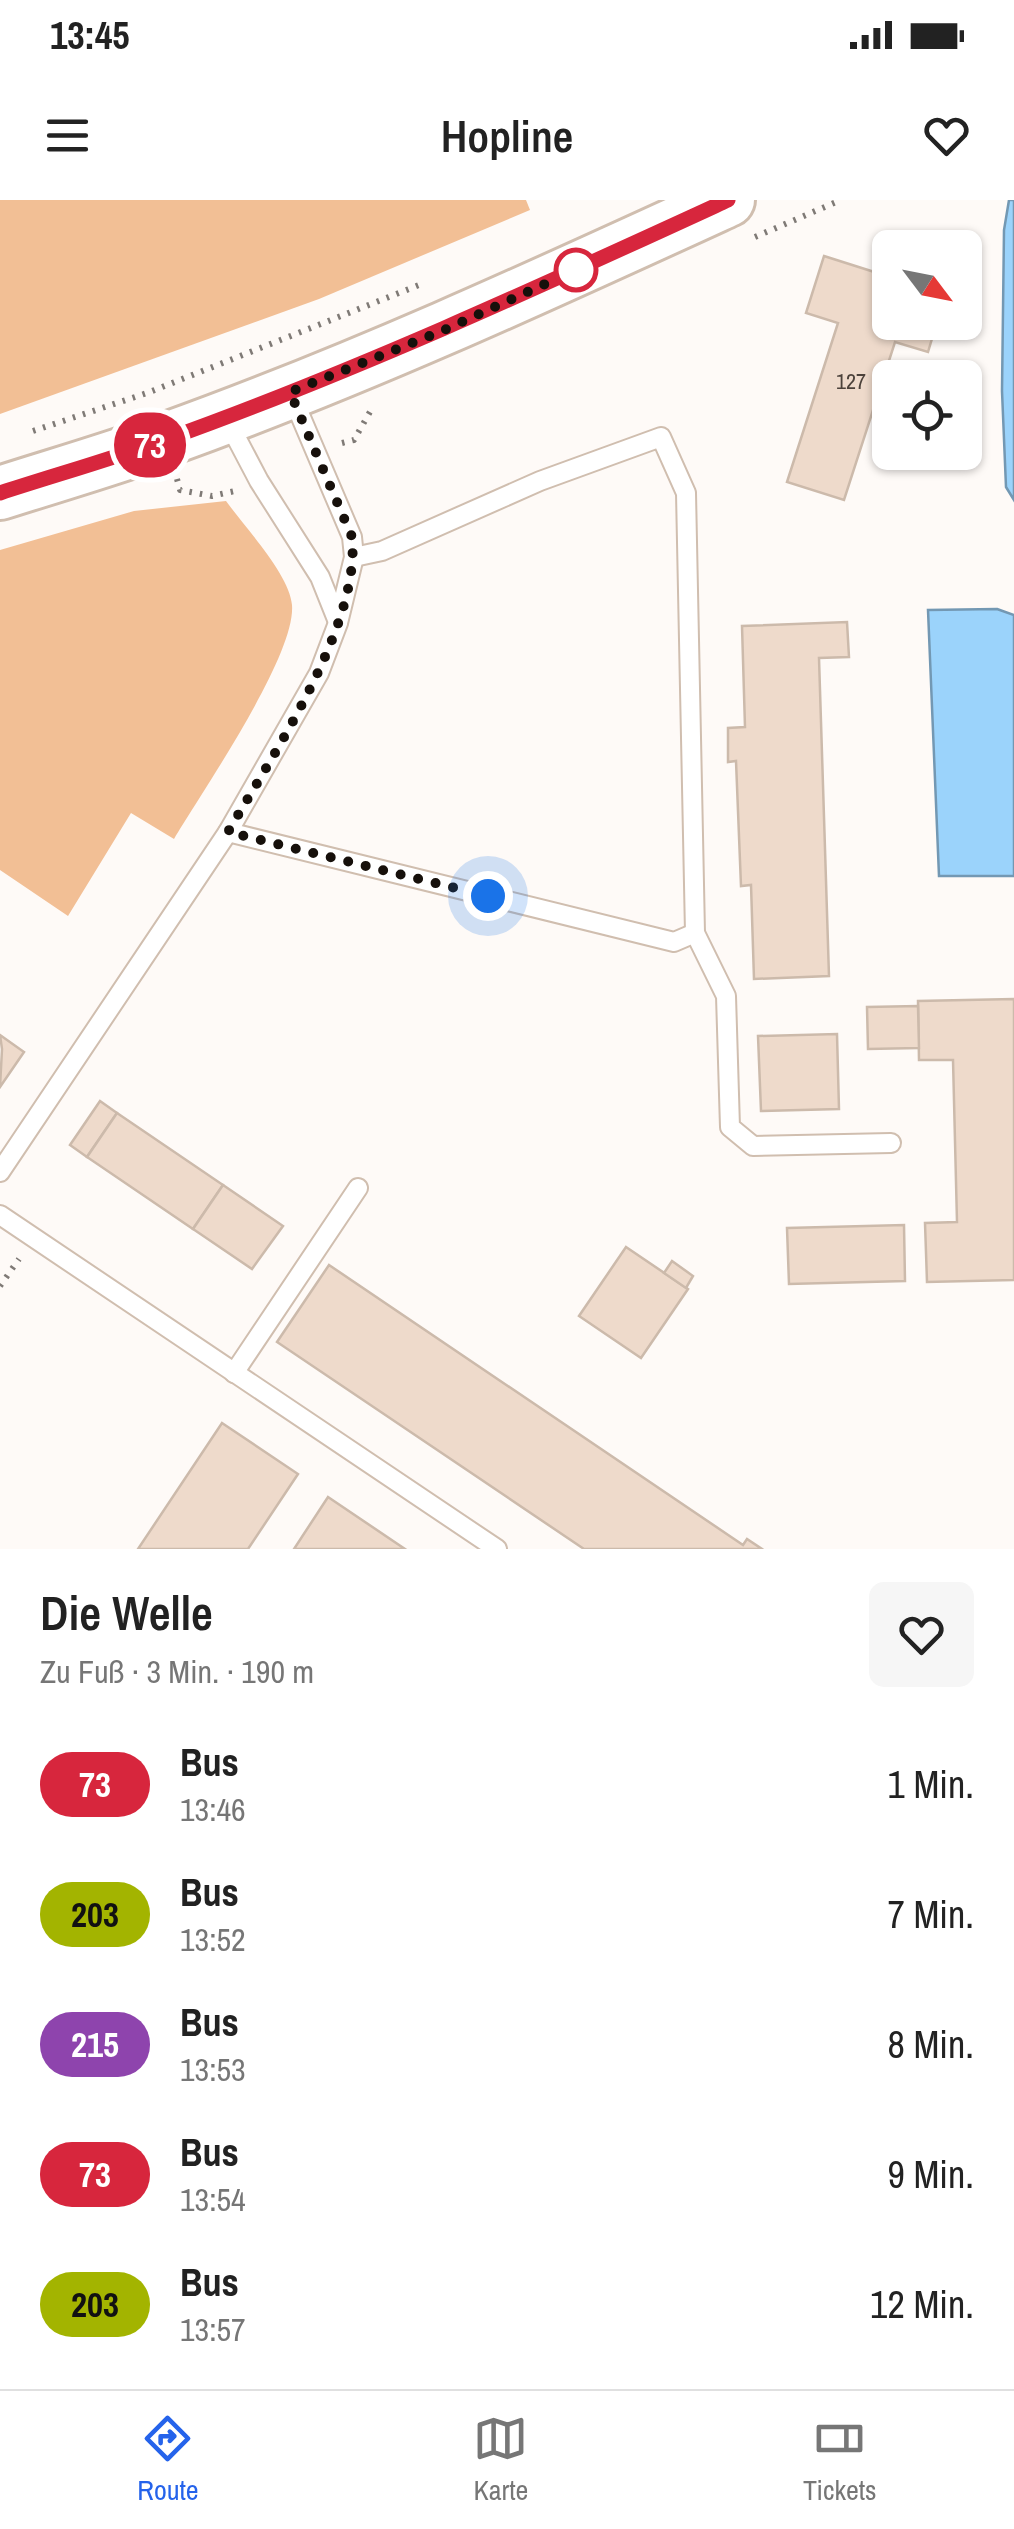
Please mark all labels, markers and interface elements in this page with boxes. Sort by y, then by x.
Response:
text: 13:45 [50,10,130,61]
text: Hopline [441,105,573,166]
icon: menu [40,108,95,163]
icon: heart [919,108,974,163]
north arrow [872,230,982,340]
map controls [872,230,982,470]
unlabelled marker [555,249,597,291]
button: locate [872,360,982,470]
house number: 127 [836,366,866,396]
line badge: 73 [105,412,195,478]
text: 73 [134,422,166,469]
your location [463,871,513,921]
text: Die Welle [40,1580,213,1645]
button: heart [869,1582,974,1687]
text: Zu Fuß · 3 Min. · 190 m [40,1650,314,1693]
text: Bus [180,1737,239,1788]
text: 1 Min. [887,1759,974,1810]
text: 73 [79,1761,111,1808]
text: 13:46 [180,1788,246,1831]
text: Bus [180,1867,239,1918]
text: 7 Min. [887,1889,974,1940]
text: 203 [71,1891,119,1938]
text: 13:52 [180,1918,246,1961]
text: Bus [180,1997,239,2048]
text: 8 Min. [887,2019,974,2070]
text: 215 [71,2021,119,2068]
text: 13:53 [180,2048,246,2091]
text: Bus [180,2127,239,2178]
text: 9 Min. [887,2149,974,2200]
text: 73 [79,2151,111,2198]
text: 13:54 [180,2178,246,2221]
text: Bus [180,2257,239,2308]
text: 12 Min. [870,2279,974,2330]
text: 203 [71,2281,119,2328]
text: 13:57 [180,2308,246,2351]
tab: Route [137,2411,199,2509]
tab: Karte [473,2411,528,2509]
tab: Tickets [803,2411,877,2509]

